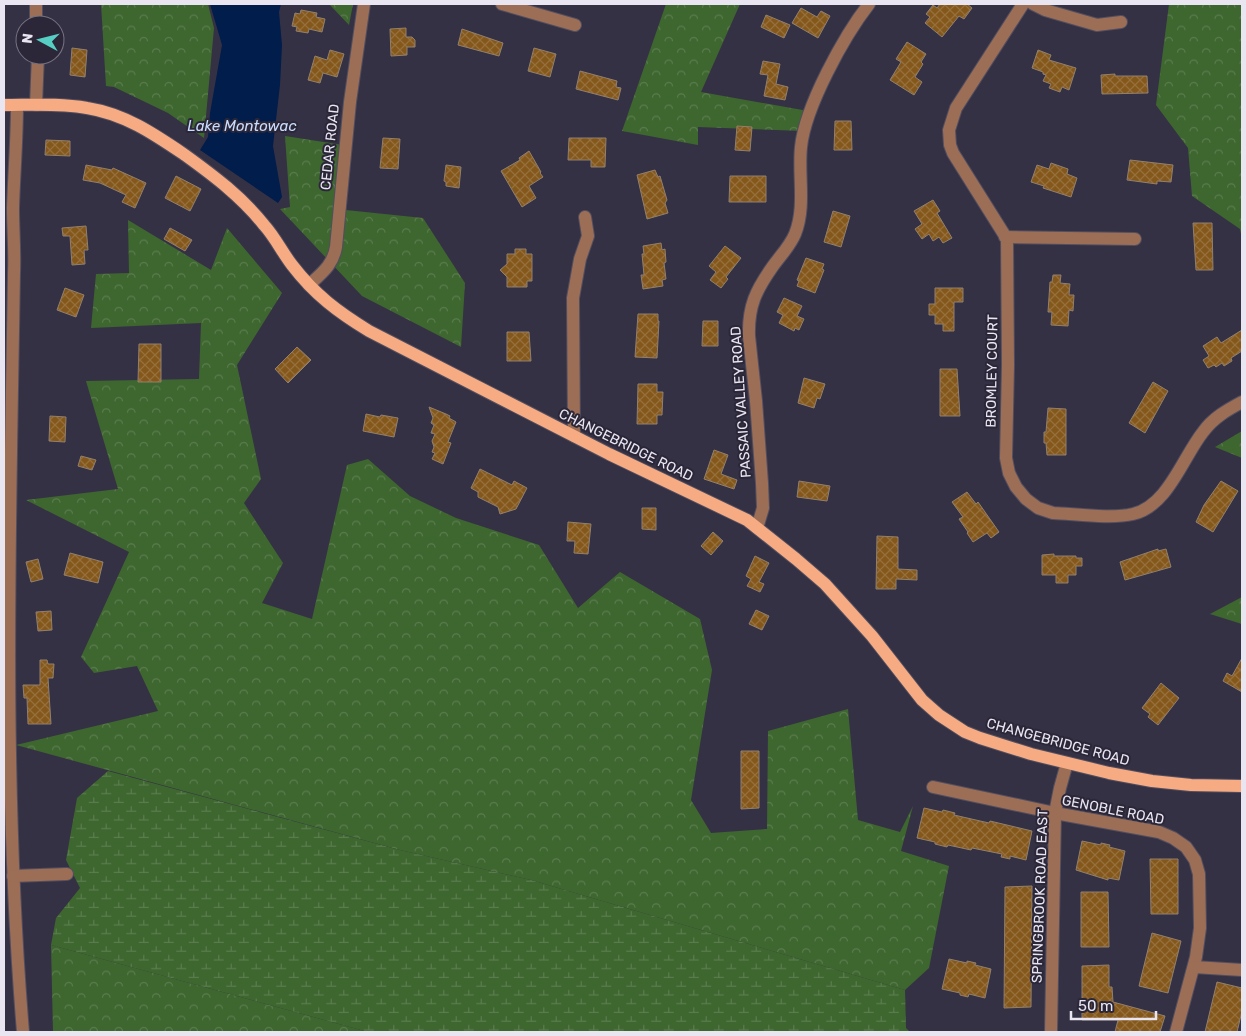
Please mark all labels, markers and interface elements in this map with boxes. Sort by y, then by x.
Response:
north arrow [15,15,65,65]
text: N [19,32,37,45]
street label: CEDAR ROAD [317,103,343,191]
water label: Lake Montowac [187,117,297,135]
street label: BROMLEY COURT [983,314,1001,428]
street label: PASSAIC VALLEY ROAD [727,325,755,479]
street label: CHANGEBRIDGE ROAD [556,405,696,485]
street label: CHANGEBRIDGE ROAD [985,715,1131,769]
street label: GENOBLE ROAD [1060,792,1166,828]
street label: SPRINGBROOK ROAD EAST [1028,809,1052,983]
scale bar [1071,988,1156,1020]
text: 50 m [1078,997,1113,1015]

